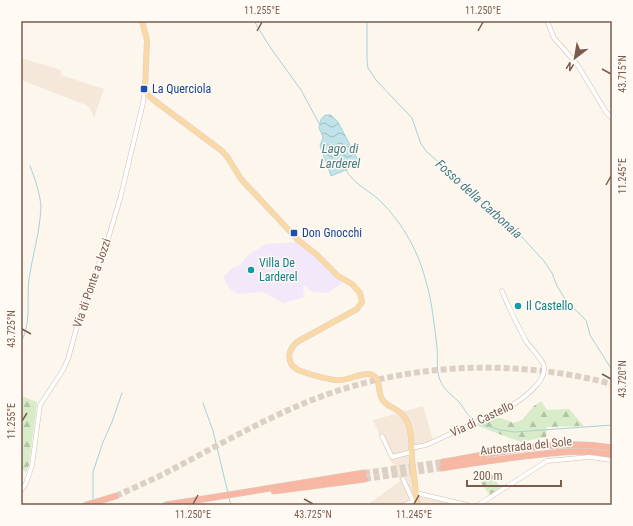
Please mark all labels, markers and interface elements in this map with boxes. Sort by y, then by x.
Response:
text: 11.255°E [244,5,280,16]
text: 11.250°E [465,5,501,16]
north arrow [555,38,595,78]
text: 43.715°N [617,55,628,93]
text: N [564,59,576,73]
place label: La Querciola [152,82,211,96]
marker: La Querciola [139,84,149,94]
water label: Lago di Larderel [320,141,361,171]
water label: Fosso della Carbonaia [433,156,525,242]
text: 11.245°E [617,158,628,194]
place label: Don Gnocchi [302,226,362,240]
marker: Don Gnocchi [289,228,299,238]
street label: Via di Ponte a Jozzi [70,237,114,329]
place label: Villa De Larderel [259,256,298,284]
marker: Villa De Larderel [246,265,256,275]
place label: Il Castello [526,299,573,313]
marker: Il Castello [513,301,523,311]
text: 43.725°N [6,310,17,348]
text: 43.720°N [617,360,628,398]
street label: Via di Castello [448,398,516,440]
text: 11.255°E [6,403,17,439]
street label: Autostrada del Sole [479,434,573,458]
scale bar [467,462,561,488]
text: 200 m [473,469,503,483]
text: 11.250°E [175,509,211,520]
text: 43.725°N [294,509,332,520]
text: 11.245°E [396,509,432,520]

